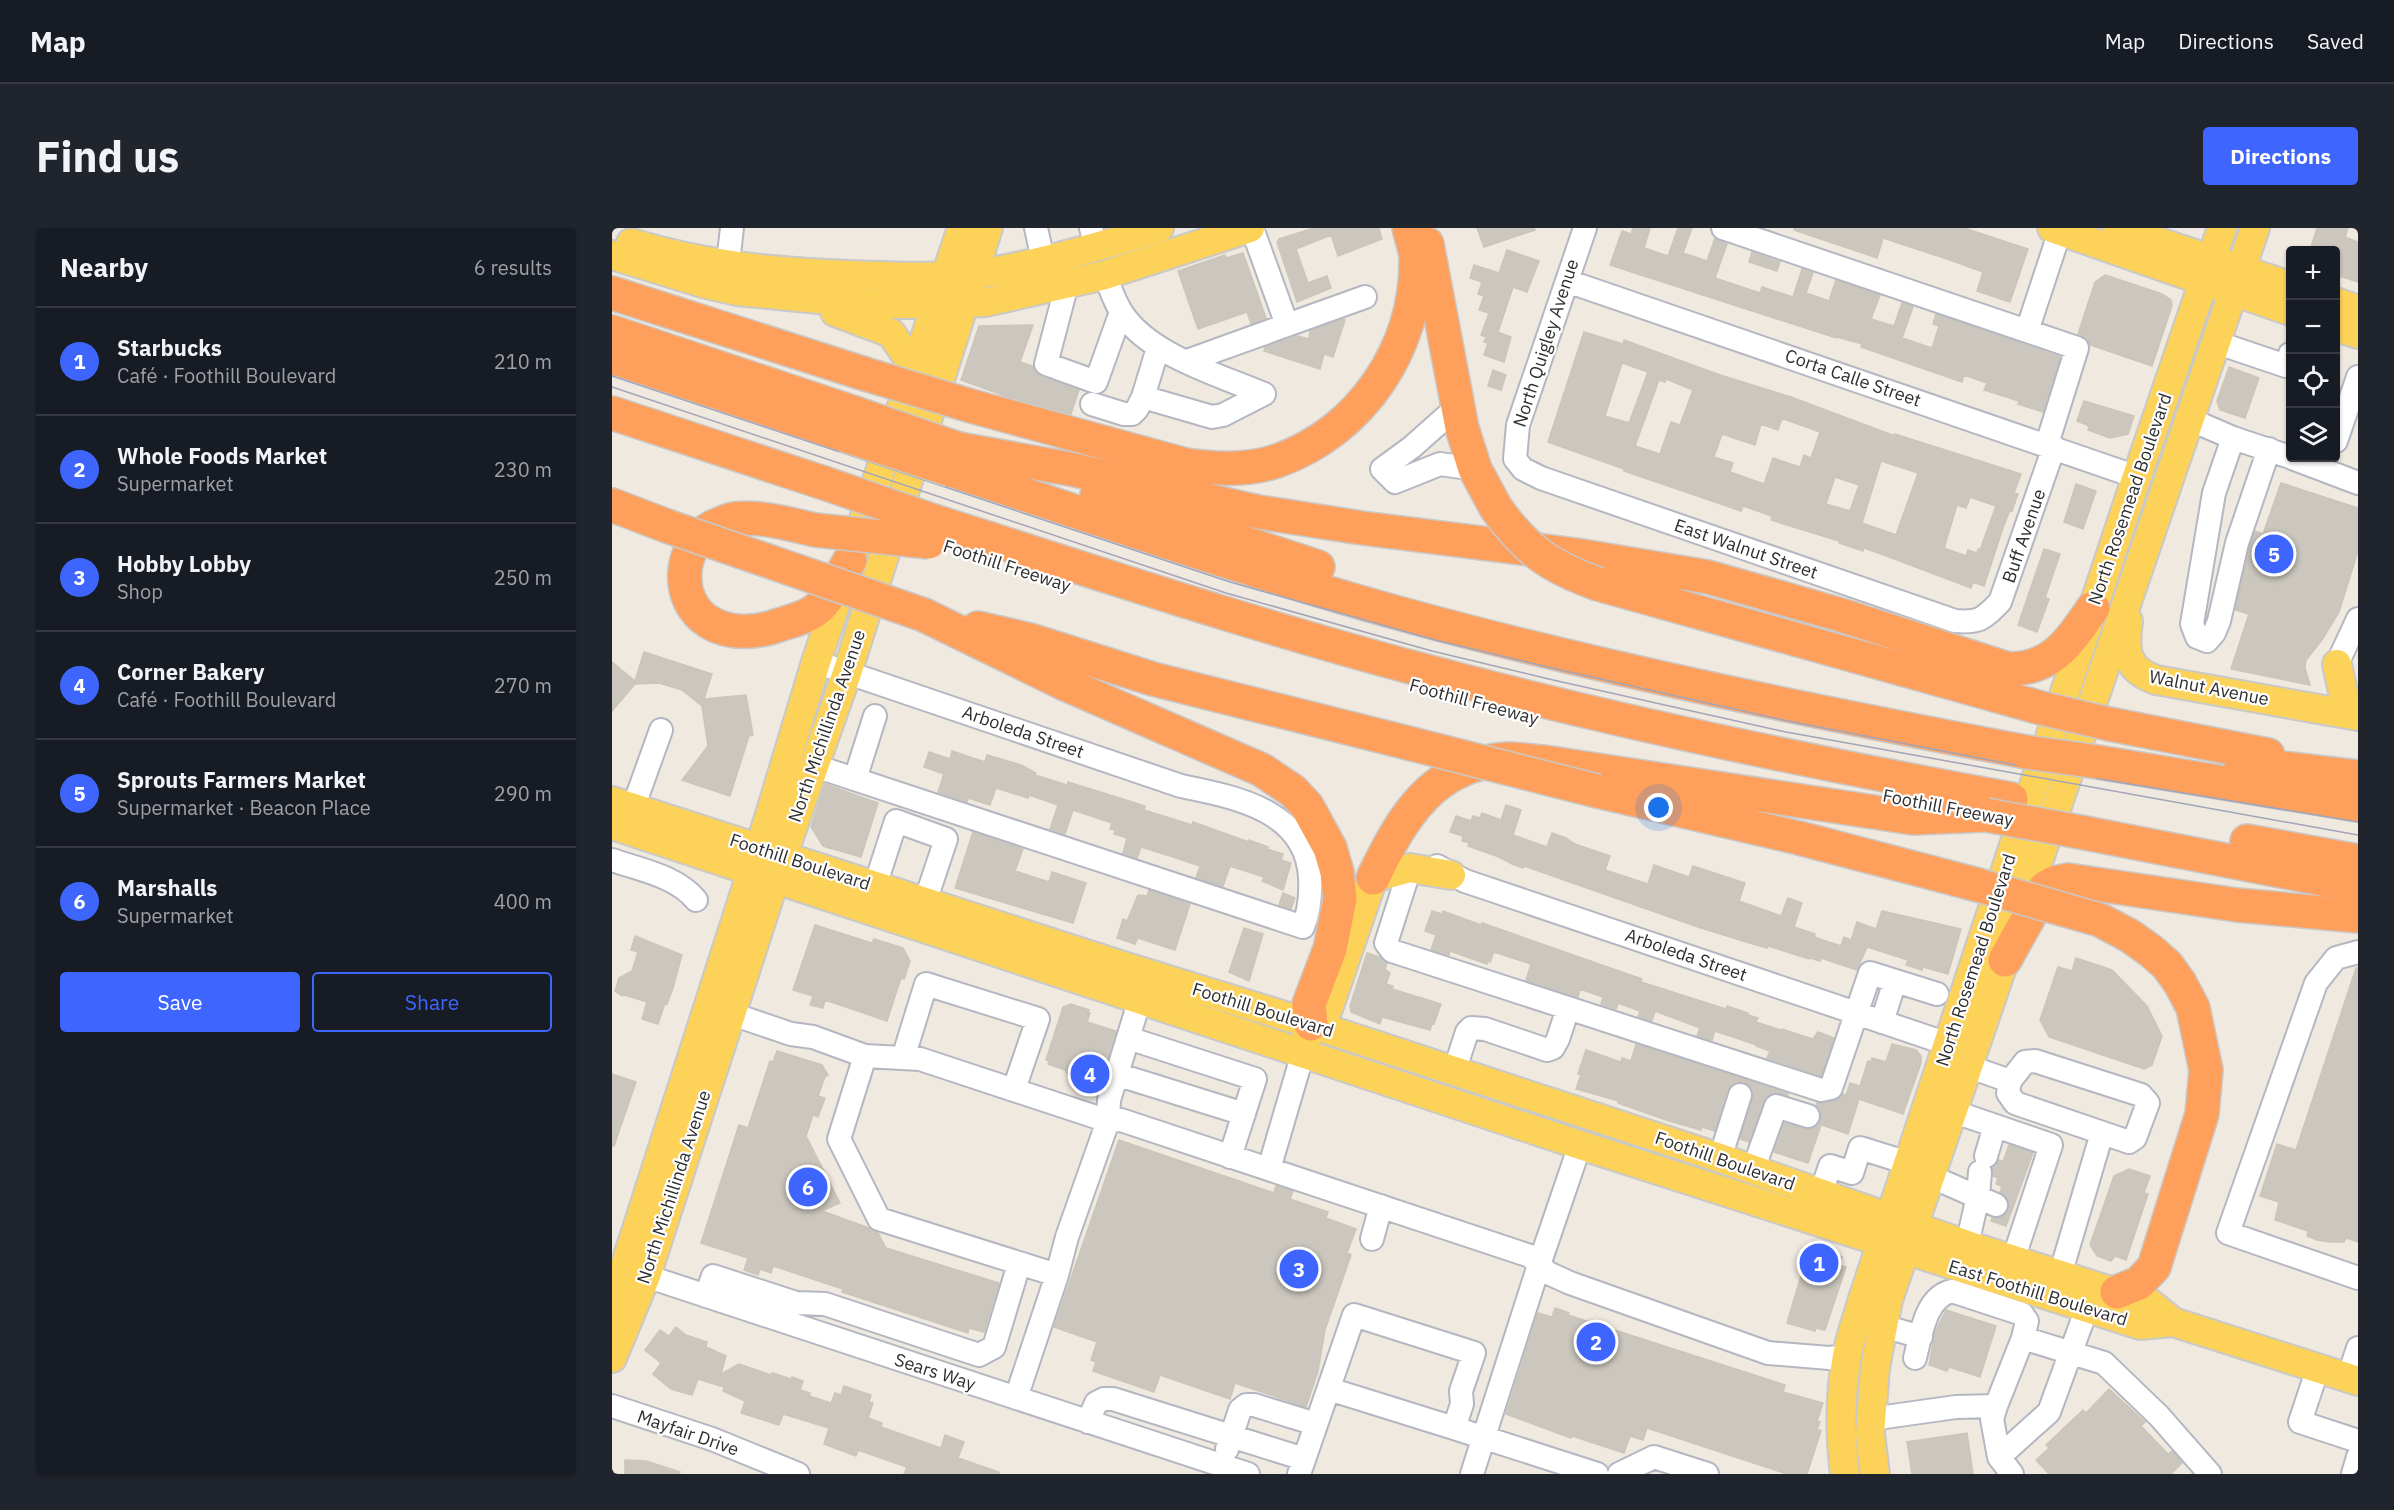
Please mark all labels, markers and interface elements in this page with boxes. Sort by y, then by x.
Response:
text: Map [30,23,86,60]
text: Map [2105,27,2145,55]
text: Directions [2178,27,2274,55]
text: Saved [2307,27,2364,55]
button: Directions [2203,127,2358,185]
text: Find us [36,129,179,184]
map controls [2286,246,2340,462]
button: + [2286,246,2340,300]
text: Nearby [60,250,148,284]
text: 6 results [474,254,552,281]
street label: North Quigley Avenue [1508,256,1584,430]
button: − [2286,300,2340,354]
text: Starbucks [117,333,222,362]
street label: Corta Calle Street [1782,344,1924,412]
text: 1 [74,348,86,375]
text: 210 m [494,348,552,375]
button: locate [2286,354,2340,408]
text: Café · Foothill Boulevard [117,362,336,389]
street label: North Rosemead Boulevard [2083,390,2177,608]
button: layers [2286,408,2340,462]
text: Whole Foods Market [117,441,327,470]
text: 2 [74,456,86,483]
text: 230 m [494,456,552,483]
text: Supermarket [117,470,234,497]
street label: Buff Avenue [1997,486,2050,586]
street label: East Walnut Street [1671,513,1821,584]
pin: 5 [2254,532,2294,576]
street label: Foothill Freeway [940,534,1074,597]
text: Hobby Lobby [117,549,251,578]
text: 3 [74,564,86,591]
text: 250 m [494,564,552,591]
text: Shop [117,578,163,605]
street label: North Michillinda Avenue [783,626,870,825]
text: Corner Bakery [117,657,265,686]
street label: Walnut Avenue [2147,665,2271,710]
text: 4 [74,672,86,699]
text: 270 m [494,672,552,699]
street label: Foothill Freeway [1407,673,1541,730]
text: Café · Foothill Boulevard [117,686,336,713]
street label: Arboleda Street [959,700,1087,763]
text: Sprouts Farmers Market [117,765,366,794]
text: 5 [74,780,86,807]
text: 290 m [494,780,552,807]
street label: Foothill Freeway [1881,784,2015,831]
your location [1644,793,1673,822]
text: Supermarket · Beacon Place [117,794,371,821]
street label: Foothill Boulevard [727,828,873,895]
street label: North Rosemead Boulevard [1930,851,2021,1069]
text: Marshalls [117,873,217,902]
text: 6 [74,888,86,915]
text: 400 m [494,888,552,915]
text: Supermarket [117,902,234,929]
street label: Arboleda Street [1622,923,1750,986]
button: Save [60,972,300,1032]
button: Share [312,972,552,1032]
street label: Foothill Boulevard [1190,977,1337,1042]
pin: 4 [1070,1052,1110,1096]
street label: North Michillinda Avenue [631,1087,716,1286]
street label: Foothill Boulevard [1652,1126,1798,1195]
pin: 6 [788,1164,828,1210]
pin: 1 [1800,1240,1838,1286]
pin: 3 [1280,1246,1318,1292]
street label: East Foothill Boulevard [1946,1254,2130,1331]
pin: 2 [1576,1320,1616,1364]
street label: Sears Way [892,1348,979,1395]
street label: Mayfair Drive [634,1404,742,1461]

